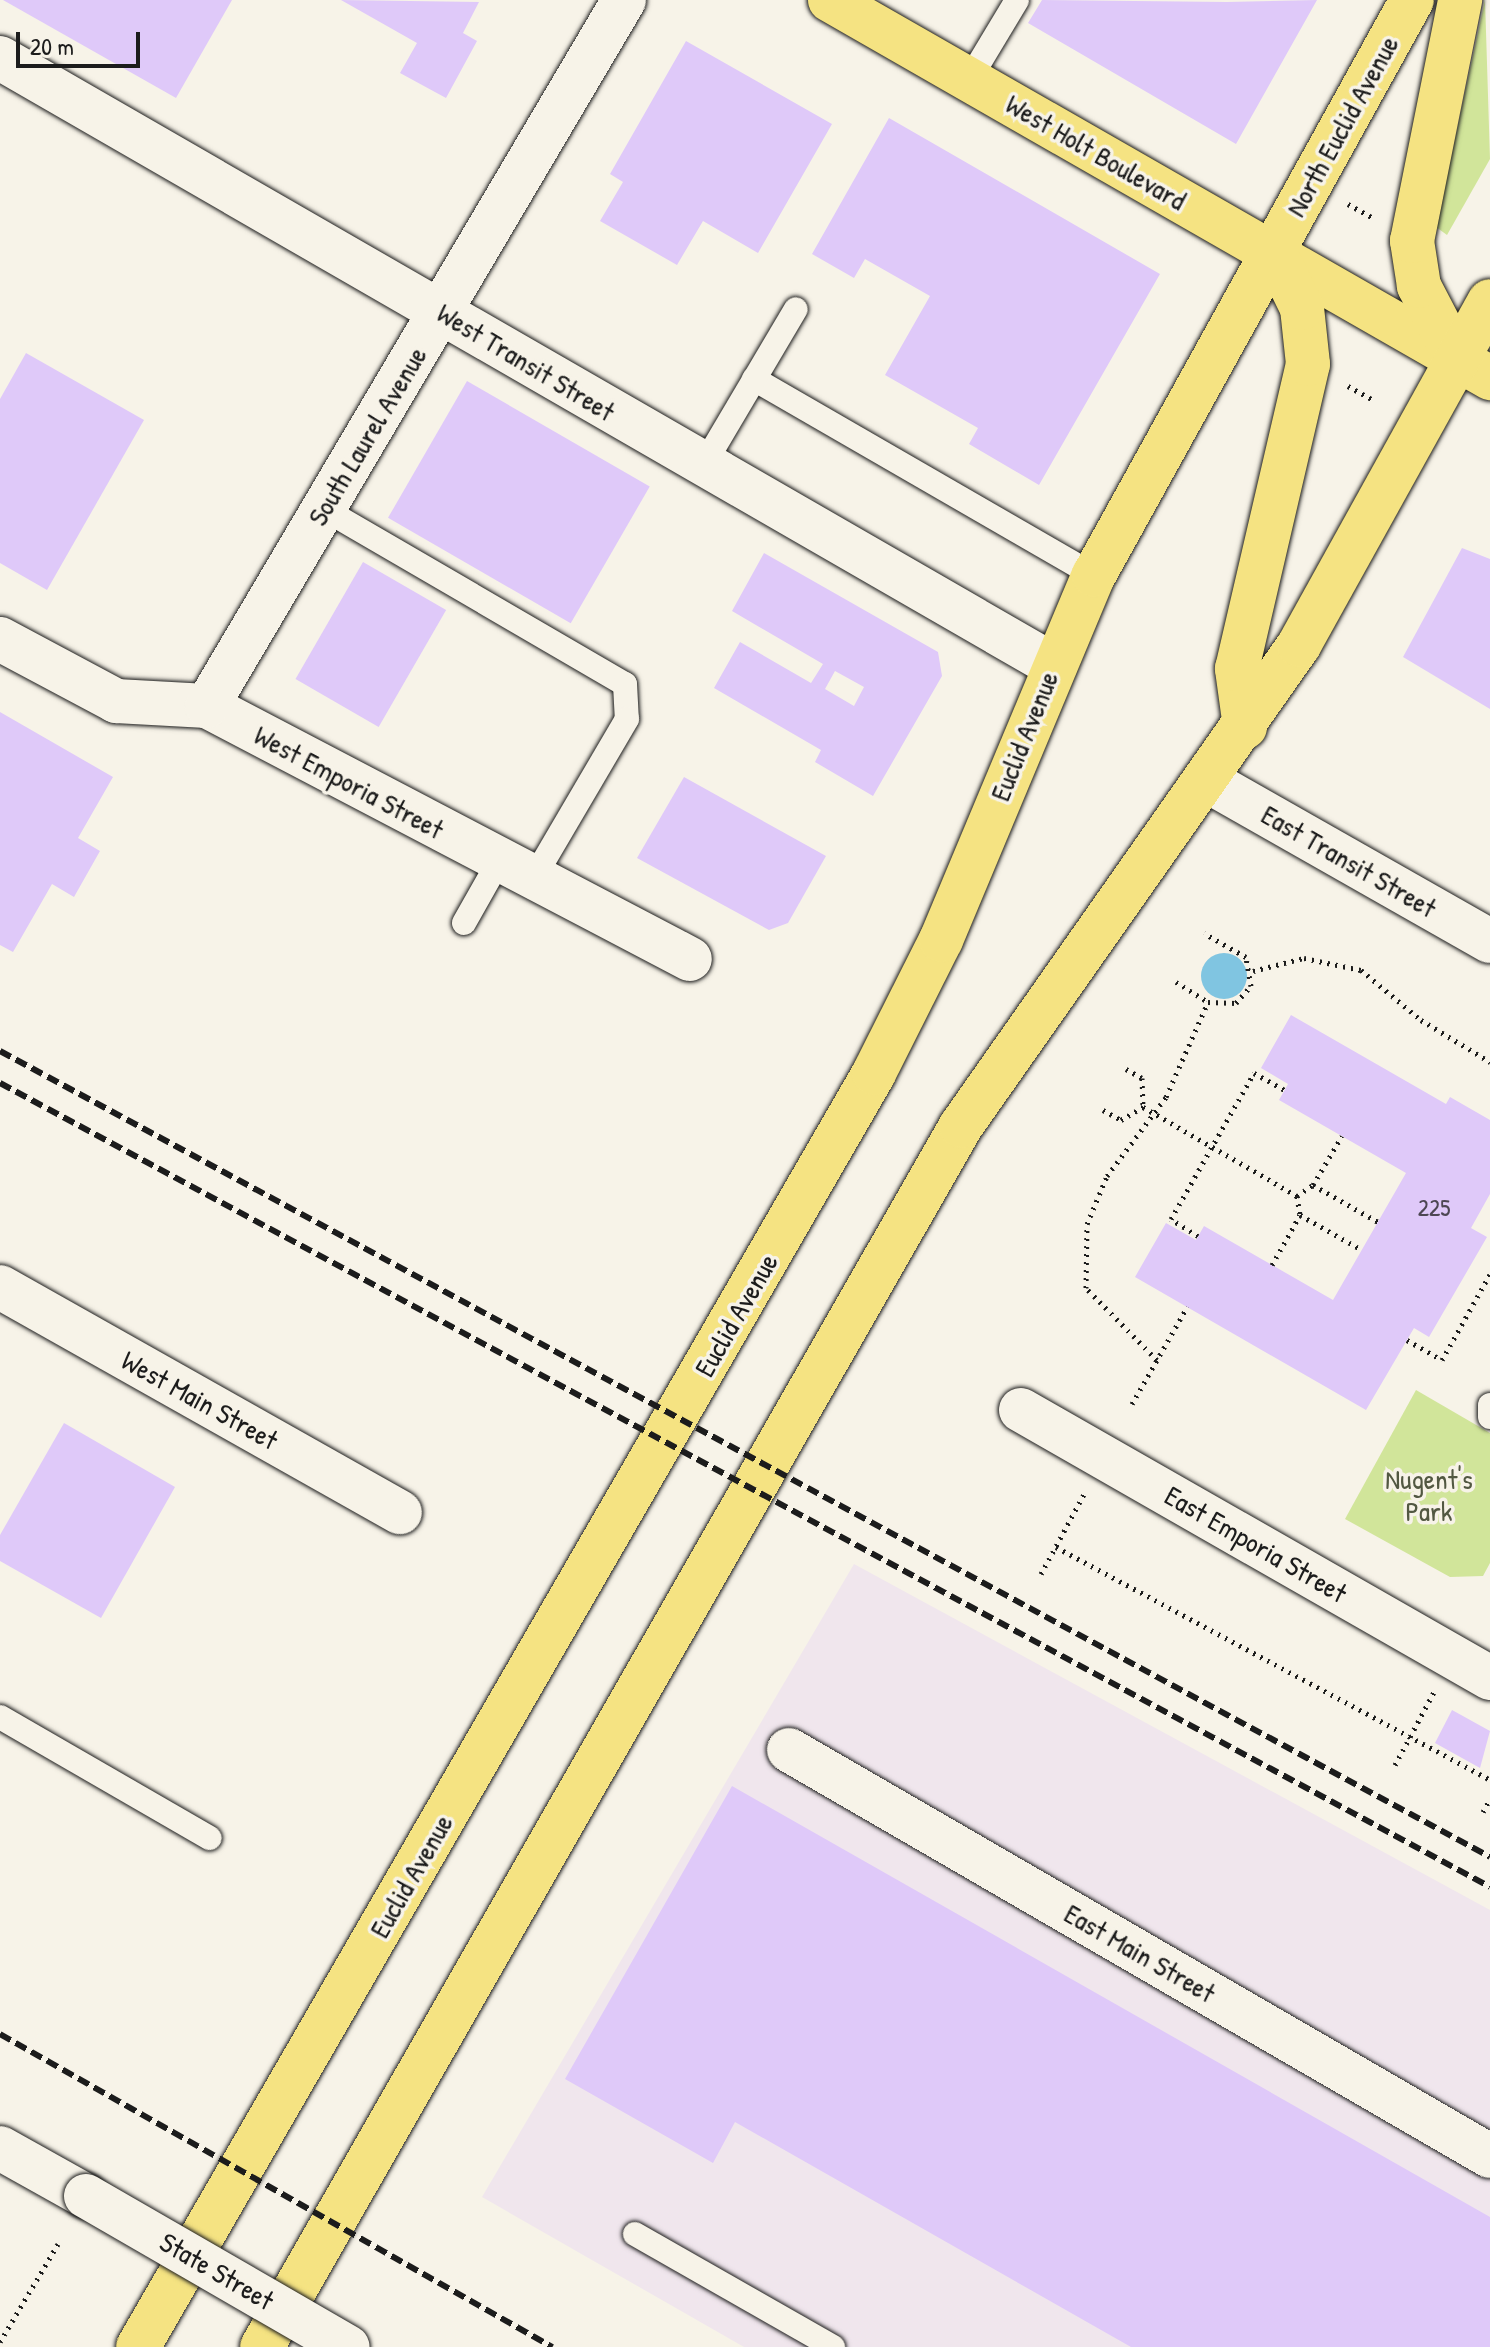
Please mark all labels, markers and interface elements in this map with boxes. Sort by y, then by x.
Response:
scale bar [20,16,144,66]
text: 20 m [30,30,74,62]
street label: North Euclid Avenue [1279,30,1405,222]
street label: West Holt Boulevard [1000,87,1192,217]
street label: West Transit Street [431,296,621,428]
street label: South Laurel Avenue [300,341,434,531]
street label: Euclid Avenue [983,666,1065,806]
street label: West Emporia Street [249,718,449,846]
street label: East Transit Street [1256,797,1442,925]
house number: 225 [1418,1194,1450,1222]
street label: Euclid Avenue [687,1247,785,1383]
street label: West Main Street [116,1343,284,1457]
park label: Nugent's Park [1385,1462,1473,1528]
street label: East Emporia Street [1159,1478,1353,1610]
street label: Euclid Avenue [362,1808,460,1944]
street label: East Main Street [1059,1896,1221,2010]
street label: State Street [154,2225,280,2317]

